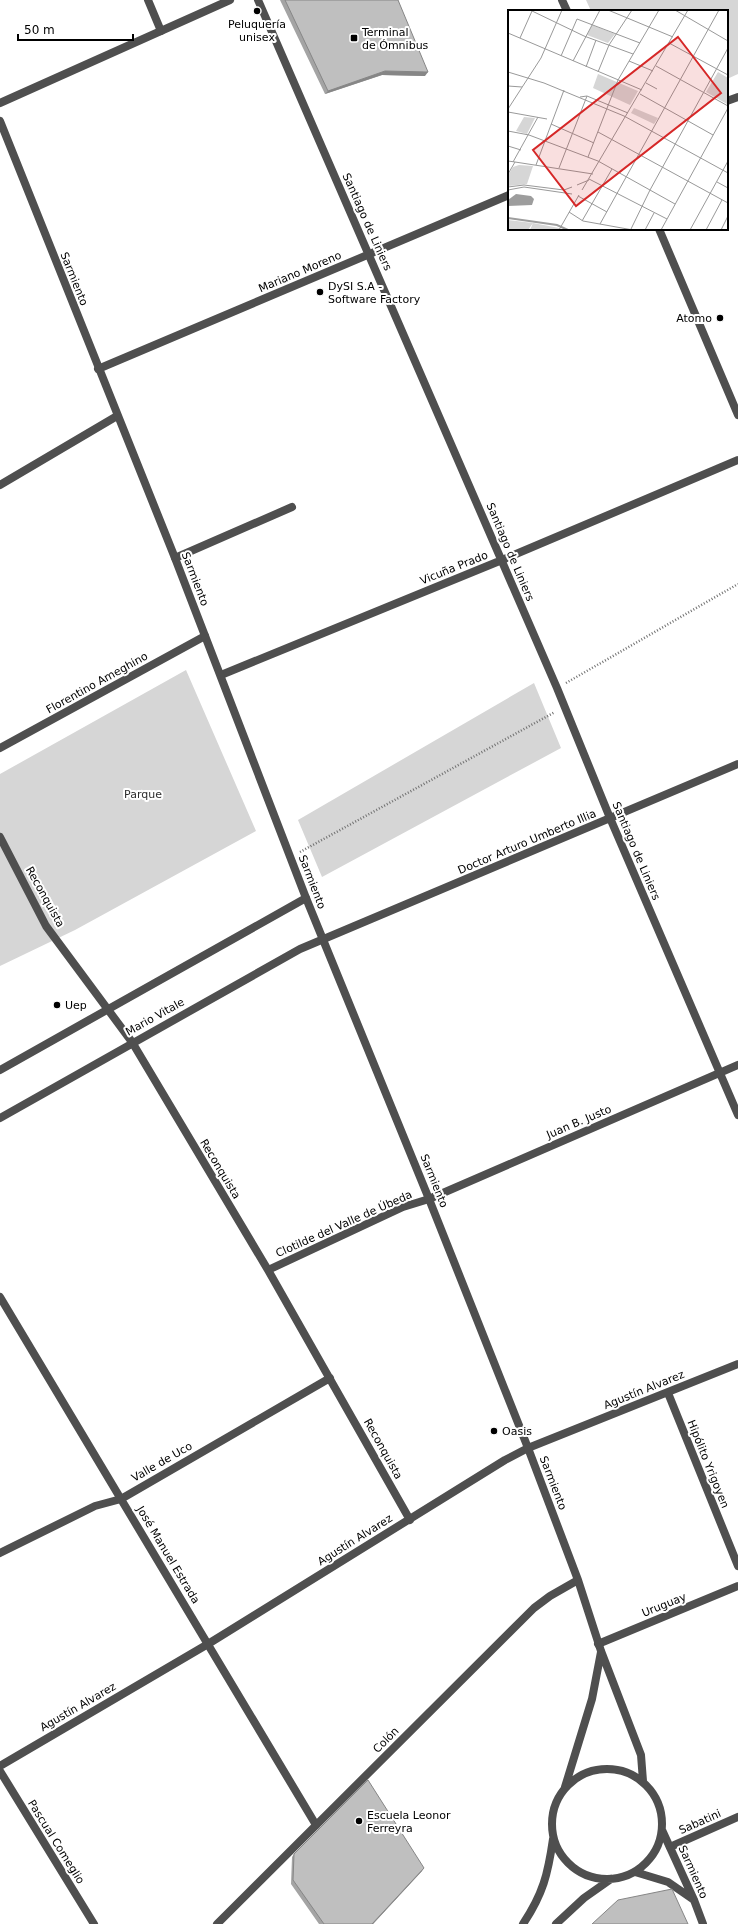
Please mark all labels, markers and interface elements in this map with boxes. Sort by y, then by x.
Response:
marker: Peluquería unisex [252,6,262,16]
inset map [508,10,728,230]
scale bar [18,16,133,42]
place label: Peluquería unisex [228,18,286,44]
text: 50 m [24,23,55,37]
place label: Terminal de Ómnibus [361,26,429,52]
marker: Terminal de Ómnibus [349,33,359,43]
street label: Santiago de Liniers [340,171,395,273]
street label: Mariano Moreno [257,249,344,295]
street label: Sarmiento [57,250,91,308]
place label: DySI S.A - Software Factory [328,280,421,306]
marker: DySI S.A - Software Factory [315,287,325,297]
place label: Atomo [676,312,712,325]
marker: Atomo [715,313,725,323]
street label: Santiago de Liniers [483,501,537,603]
street label: Vicuña Prado [418,548,490,588]
street label: Sarmiento [179,550,211,608]
street label: Florentino Ameghino [44,649,150,716]
park label: Parque [124,788,162,801]
street label: Santiago de Liniers [609,800,663,902]
street label: Doctor Arturo Umberto Illia [456,807,598,877]
street label: Sarmiento [296,853,328,911]
street label: Reconquista [23,864,67,930]
street label: Mario Vitale [123,995,187,1039]
place label: Uep [65,999,87,1012]
marker: Uep [52,1000,62,1010]
street label: Juan B. Justo [544,1102,614,1142]
street label: Reconquista [197,1137,243,1201]
street label: Sarmiento [417,1152,451,1210]
street label: Clotilde del Valle de Úbeda [274,1188,414,1260]
street label: Agustín Alvarez [602,1368,686,1412]
street label: Reconquista [361,1416,405,1482]
street label: Hipólito Yrigoyen [684,1418,732,1510]
place label: Oasis [502,1425,532,1438]
marker: Oasis [489,1426,499,1436]
street label: Valle de Uco [129,1439,195,1485]
street label: Sarmiento [537,1454,569,1512]
street label: José Manuel Estrada [133,1503,202,1606]
street label: Agustín Alvarez [315,1512,395,1568]
street label: Uruguay [640,1590,689,1620]
street label: Agustín Alvarez [38,1680,119,1734]
street label: Colón [370,1724,402,1756]
street label: Pascual Comeglio [25,1798,87,1887]
street label: Sabatini [677,1807,723,1837]
place label: Escuela Leonor Ferreyra [367,1809,451,1835]
marker: Escuela Leonor Ferreyra [354,1816,364,1826]
street label: Sarmiento [676,1843,711,1901]

